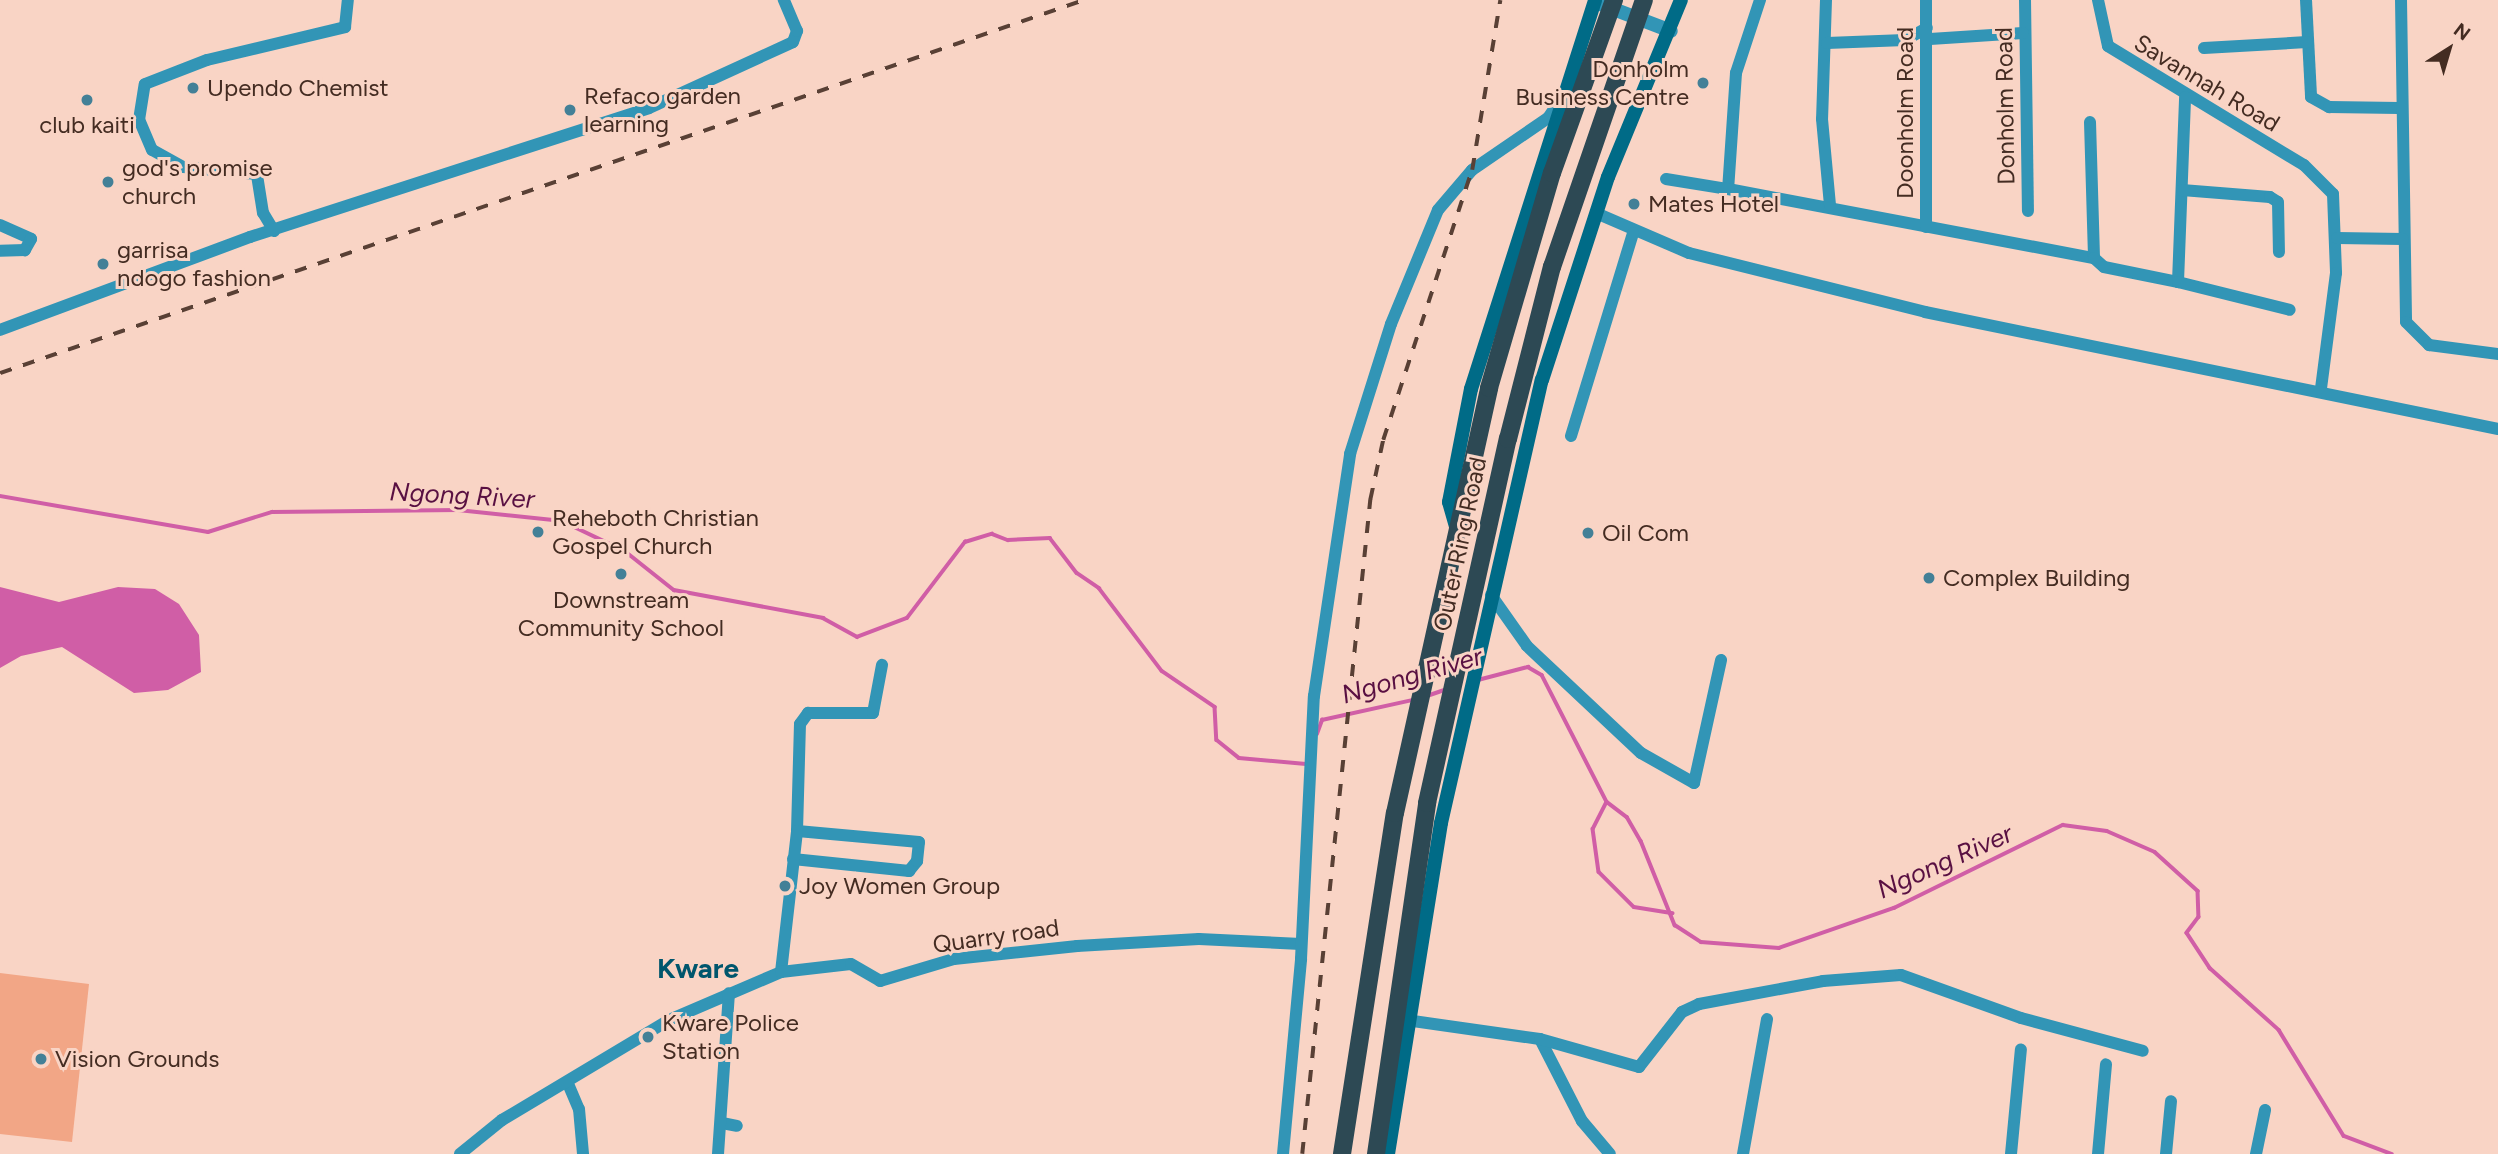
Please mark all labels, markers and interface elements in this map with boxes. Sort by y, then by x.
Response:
north arrow [2414,14,2484,84]
text: N [2449,18,2475,45]
street label: Doonholm Road [1891,27,1919,199]
street label: Donholm Road [1989,27,2021,185]
street label: Savannah Road [2129,28,2285,138]
place label: Donholm Business Centre [1515,55,1689,111]
place label: Upendo Chemist [207,74,389,102]
marker: Donholm Business Centre [1695,75,1711,91]
marker: Upendo Chemist [185,80,201,96]
place label: Refaco garden learning [584,82,741,138]
marker: club kaiti [79,92,95,108]
marker: Refaco garden learning [562,102,578,118]
place label: club kaiti [39,111,135,139]
place label: god's promise church [122,154,272,210]
marker: god's promise church [100,174,116,190]
place label: Mates Hotel [1648,190,1779,218]
marker: Mates Hotel [1626,196,1642,212]
place label: garrisa ndogo fashion [117,236,271,292]
marker: garrisa ndogo fashion [95,256,111,272]
street label: Outer Ring Road [1427,454,1493,634]
water label: Ngong River [389,477,535,515]
place label: Reheboth Christian Gospel Church [552,504,759,560]
place label: Oil Com [1602,519,1689,547]
marker: Reheboth Christian Gospel Church [530,524,546,540]
marker: Oil Com [1580,525,1596,541]
place label: Complex Building [1943,564,2130,592]
marker: Downstream Community School [613,566,629,582]
marker: Complex Building [1921,570,1937,586]
place label: Downstream Community School [518,586,724,642]
water label: Ngong River [1338,641,1486,711]
water label: Ngong River [1872,818,2018,906]
place label: Joy Women Group [799,872,1000,900]
marker: Joy Women Group [777,878,793,894]
street label: Quarry road [931,913,1061,959]
district label: Kware [657,951,739,985]
place label: Kware Police Station [662,1009,799,1065]
marker: Kware Police Station [640,1029,656,1045]
place label: Vision Grounds [55,1045,219,1073]
marker: Vision Grounds [33,1051,49,1067]

